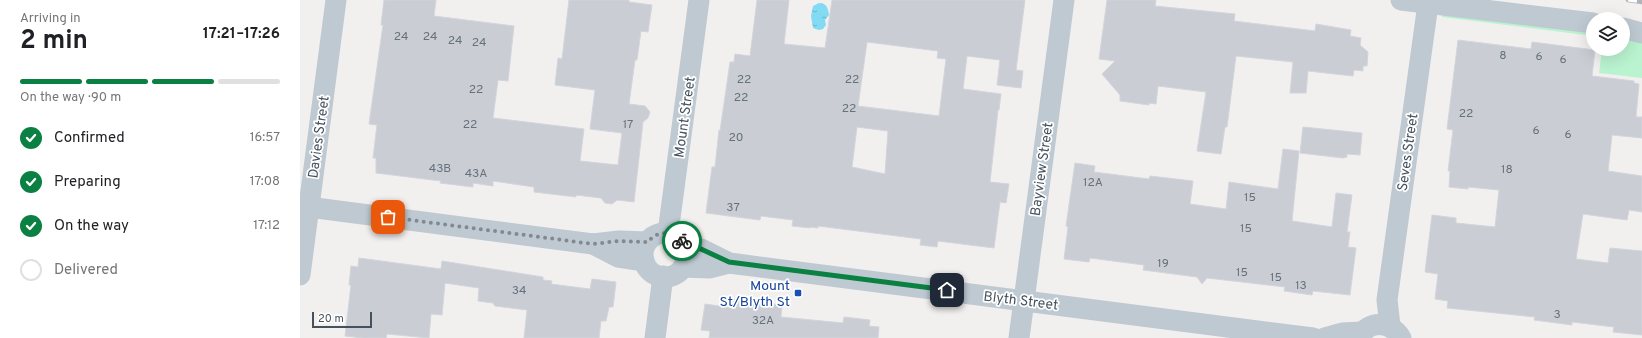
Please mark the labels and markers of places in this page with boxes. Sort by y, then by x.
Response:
pin [371,200,405,234]
pin [930,273,964,307]
place label: Mount St/Blyth St [720,278,790,311]
marker: Mount St/Blyth St [793,288,803,298]

